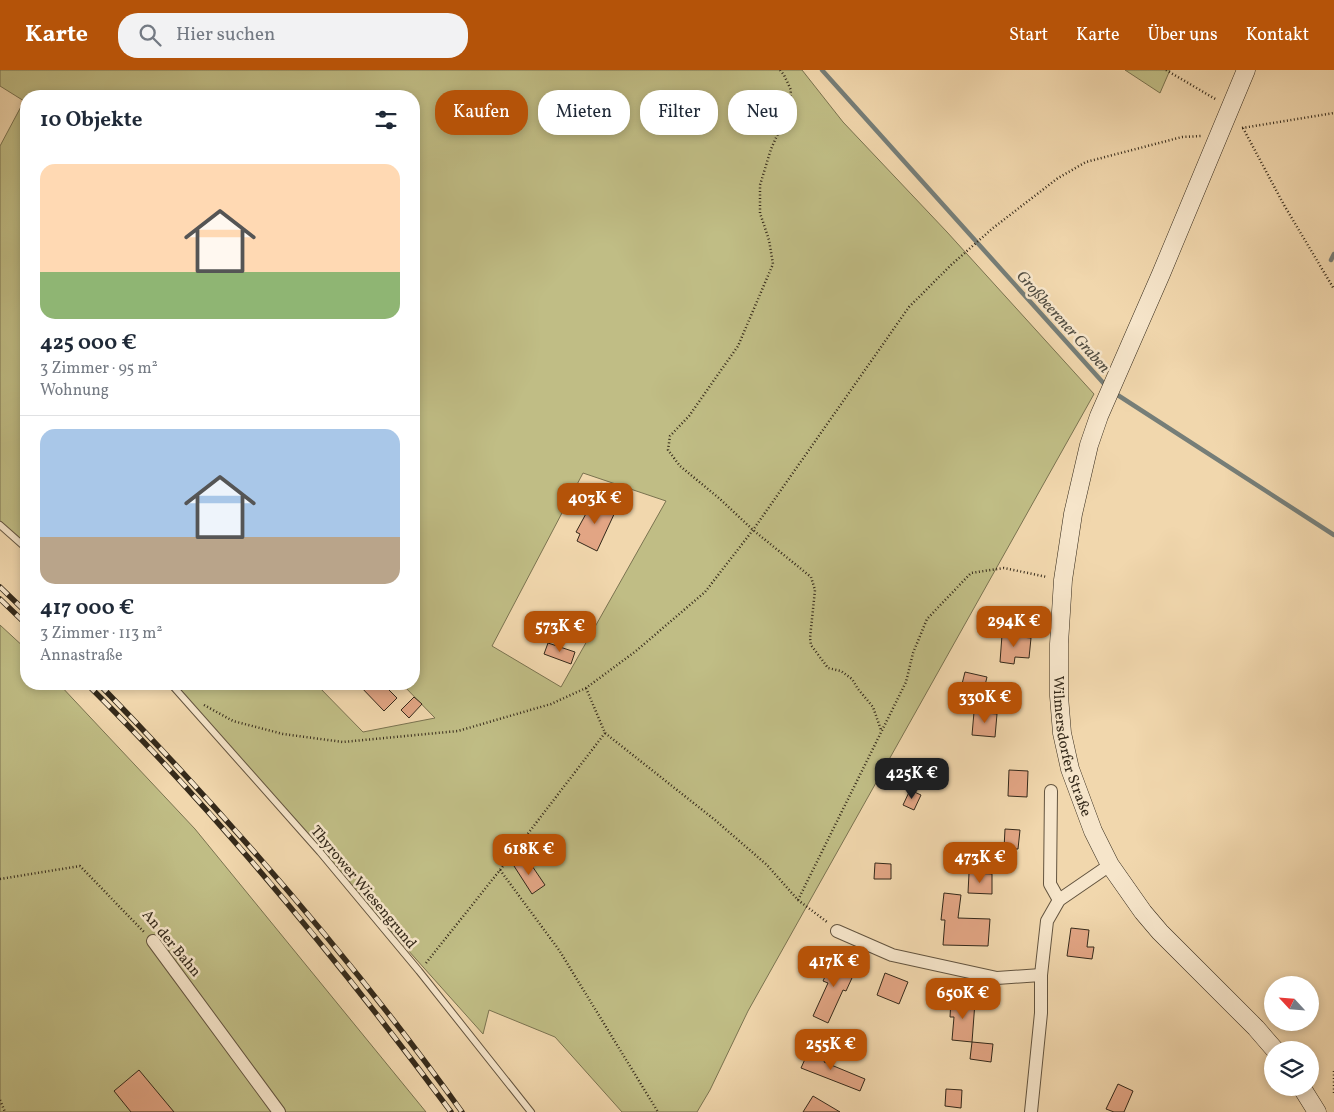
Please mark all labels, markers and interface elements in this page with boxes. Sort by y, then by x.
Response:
search box [118,13,468,58]
text: Karte [25,18,88,52]
icon: search [136,21,164,49]
text: Hier suchen [176,22,275,48]
text: Start [1009,23,1048,48]
text: Karte [1076,23,1120,48]
text: Über uns [1148,23,1218,48]
text: Kontakt [1246,23,1309,48]
chip: Kaufen [435,90,528,135]
chip: Mieten [538,90,630,135]
chip: Filter [640,90,718,135]
chip: Neu [728,90,797,135]
text: 10 Objekte [40,106,142,135]
icon: filters [372,106,400,134]
icon: home [175,196,265,286]
water label: Großbeerener Graben [1011,266,1115,378]
text: 425 000 € [40,329,137,358]
text: 3 Zimmer · 95 m² [40,358,158,380]
text: Wohnung [40,380,109,402]
icon: home [175,462,265,552]
pin: 403K € [554,482,636,525]
text: 403K € [568,488,622,510]
text: 417 000 € [40,594,134,623]
pin: 294K € [973,606,1055,648]
pin: 573K € [519,610,601,653]
text: 294K € [987,611,1041,633]
text: 573K € [535,616,585,638]
text: 3 Zimmer · 113 m² [40,623,162,645]
text: Annastraße [40,645,123,667]
street label: Wilmersdorfer Straße [1047,675,1096,820]
pin: 330K € [944,682,1026,724]
text: 330K € [959,687,1011,709]
pin: 425K € [871,758,953,800]
text: 425K € [886,763,938,785]
street label: Thyrower Wiesengrund [305,822,421,954]
pin: 618K € [488,834,570,876]
text: 618K € [504,839,554,861]
pin: 473K € [939,842,1021,884]
text: 473K € [954,847,1006,869]
street label: An der Bahn [136,906,205,982]
pin: 417K € [793,946,875,988]
text: 417K € [809,951,859,973]
north arrow [1264,976,1319,1031]
map controls [1264,976,1319,1096]
pin: 650K € [922,978,1004,1020]
text: 650K € [937,983,989,1005]
pin: 255K € [790,1028,872,1071]
text: 255K € [806,1034,856,1056]
button: layers [1264,1041,1319,1096]

